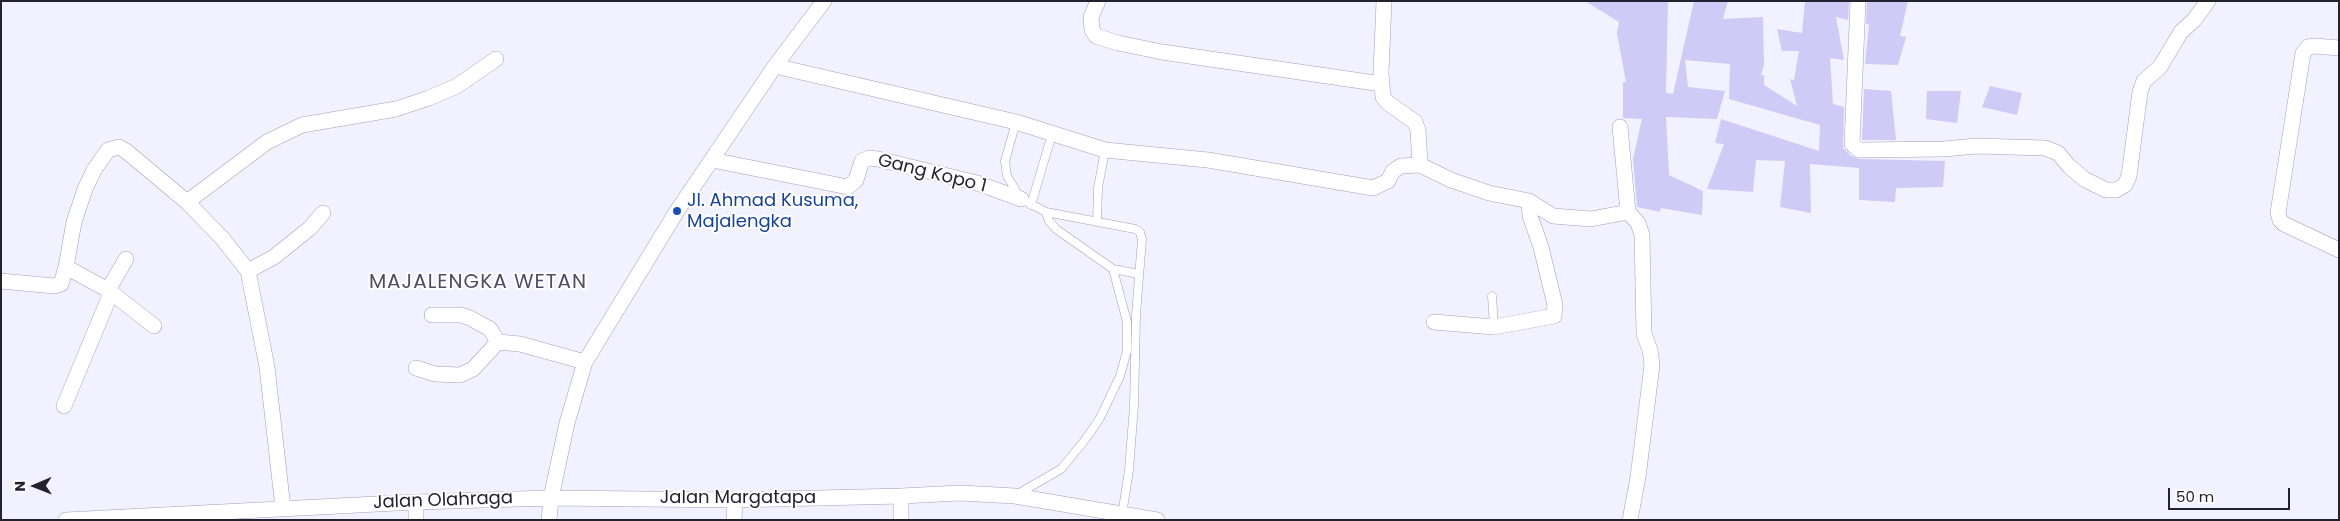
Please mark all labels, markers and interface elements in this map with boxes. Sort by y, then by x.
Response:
street label: Gang Kopo 1 [875,150,989,198]
place label: Jl. Ahmad Kusuma, Majalengka [687,190,858,232]
marker: Jl. Ahmad Kusuma, Majalengka [671,205,683,217]
district label: MAJALENGKA WETAN [367,271,589,295]
north arrow [10,461,60,511]
scale bar [2170,478,2292,510]
text: N [10,481,30,492]
text: 50 m [2176,486,2214,507]
street label: Jalan Margatapa [660,487,816,509]
street label: Jalan Olahraga [373,488,513,514]

